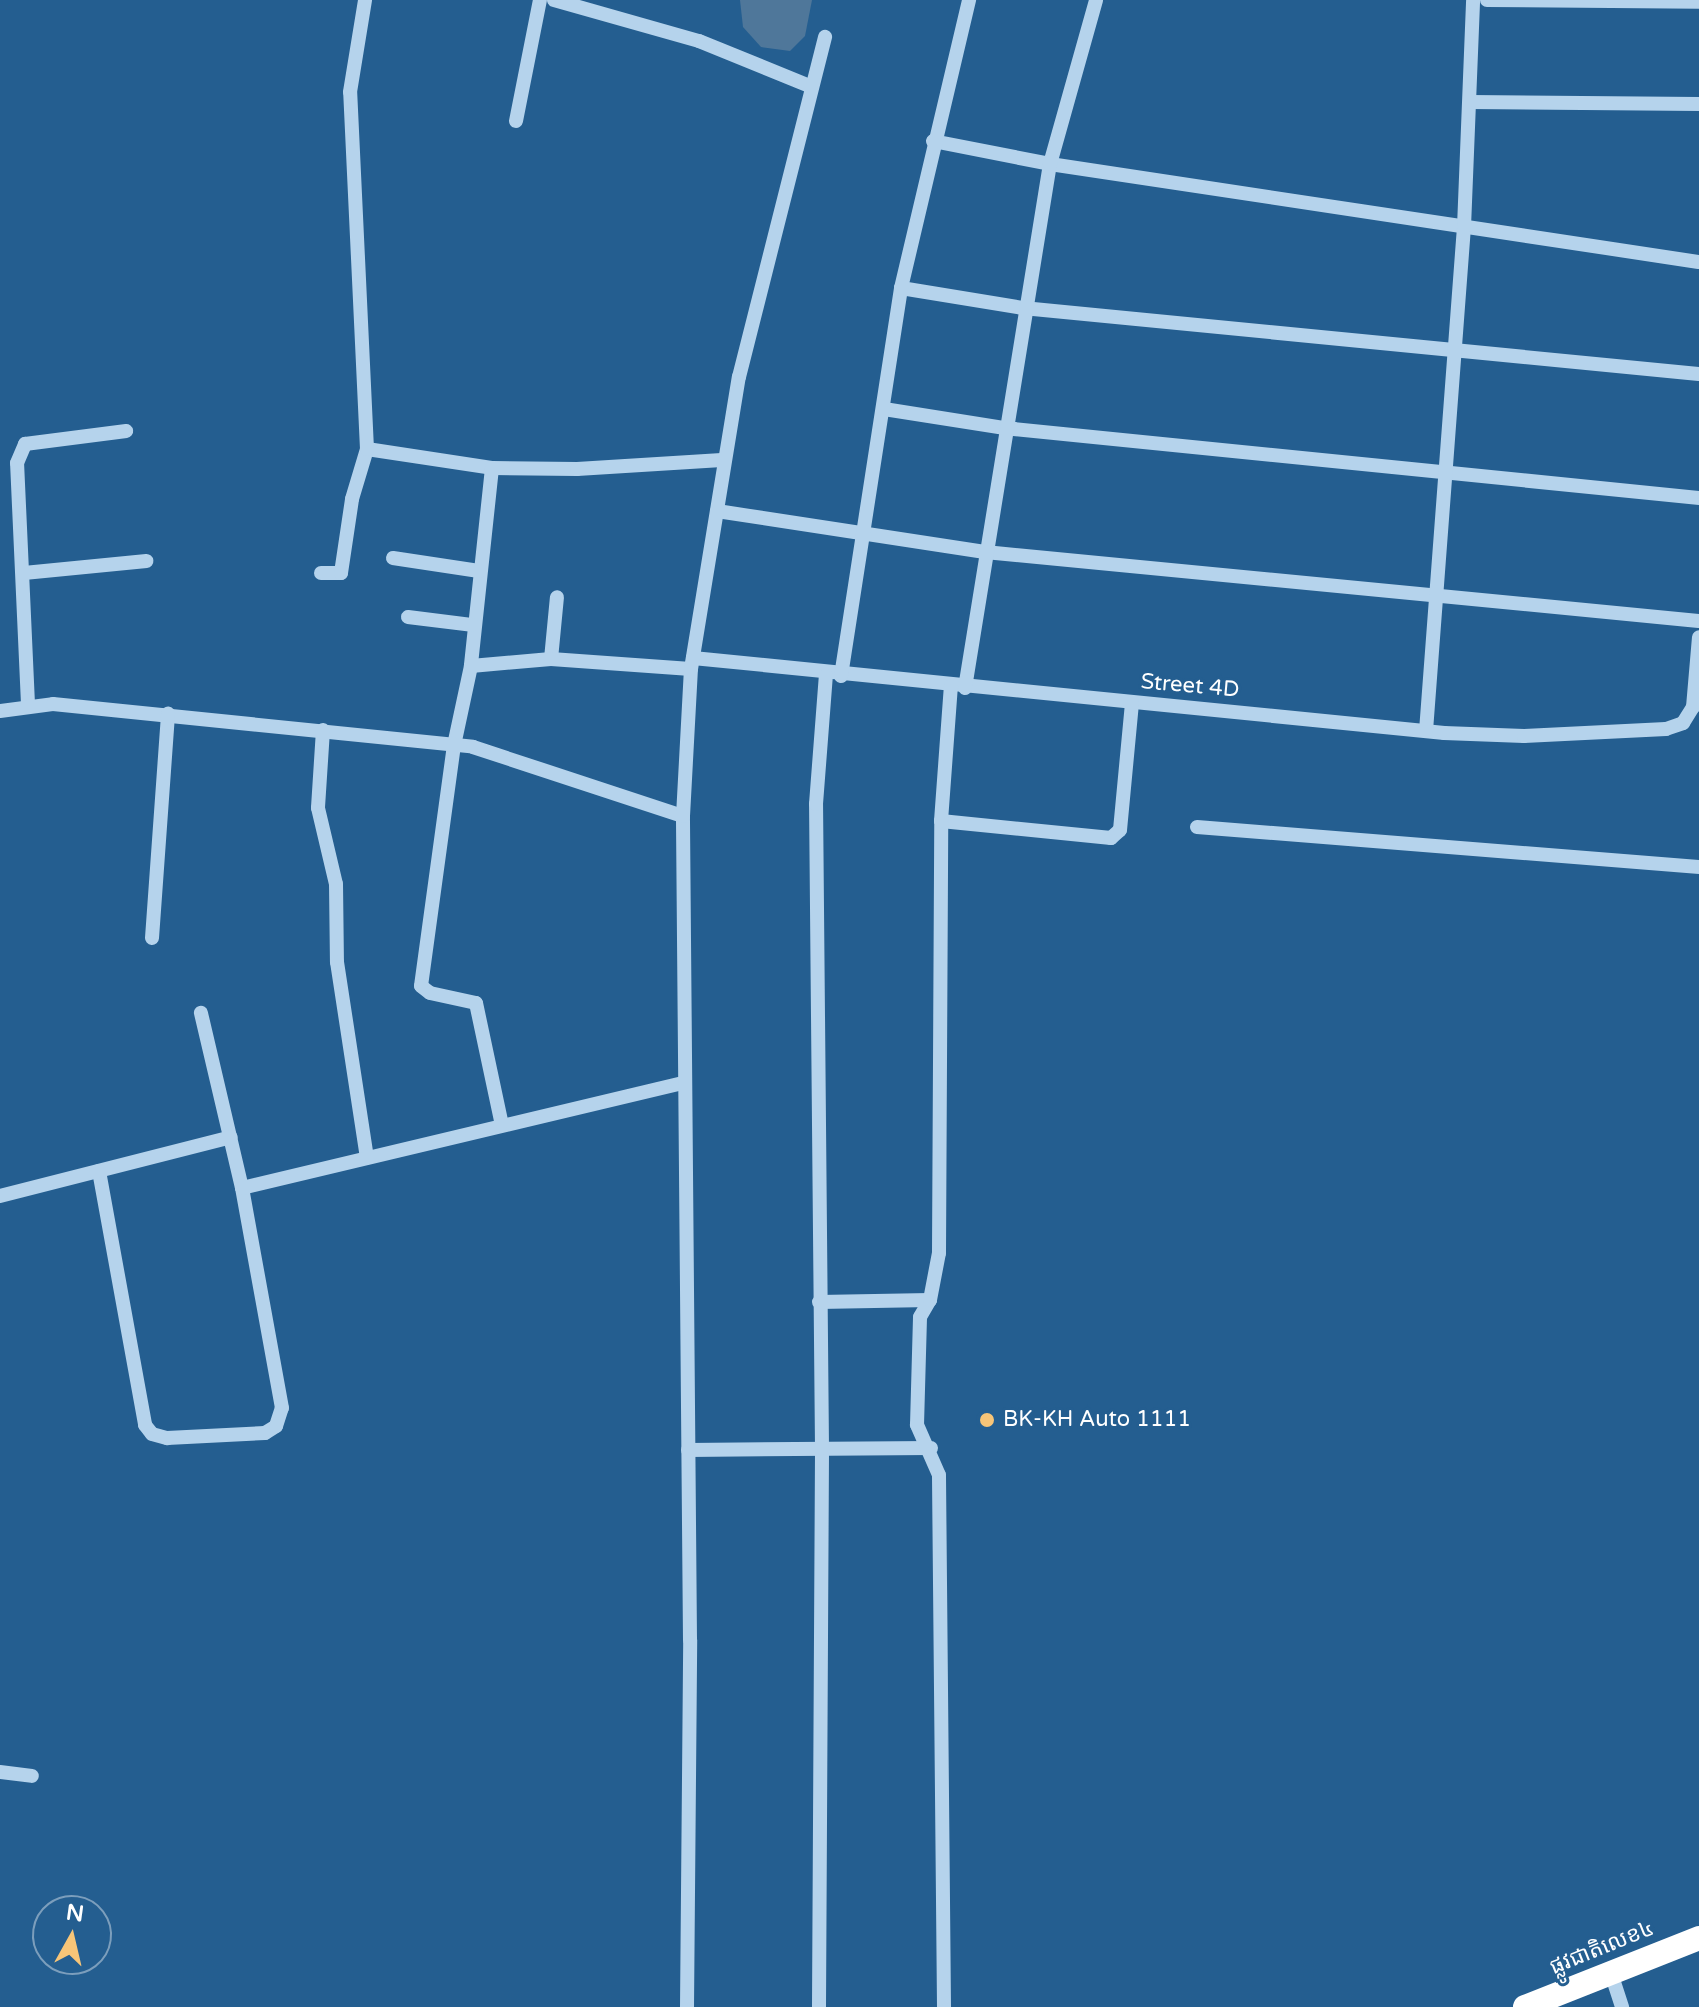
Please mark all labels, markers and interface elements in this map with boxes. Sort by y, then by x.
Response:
street label: Street 4D [1140,669,1240,703]
place label: BK-KH Auto 1111 [1003,1407,1191,1433]
marker: BK-KH Auto 1111 [978,1411,996,1429]
north arrow [32,1895,112,1975]
text: N [64,1899,86,1927]
street label: ផ្លូវជាតិលេខ៤ [1546,1915,1658,1981]

